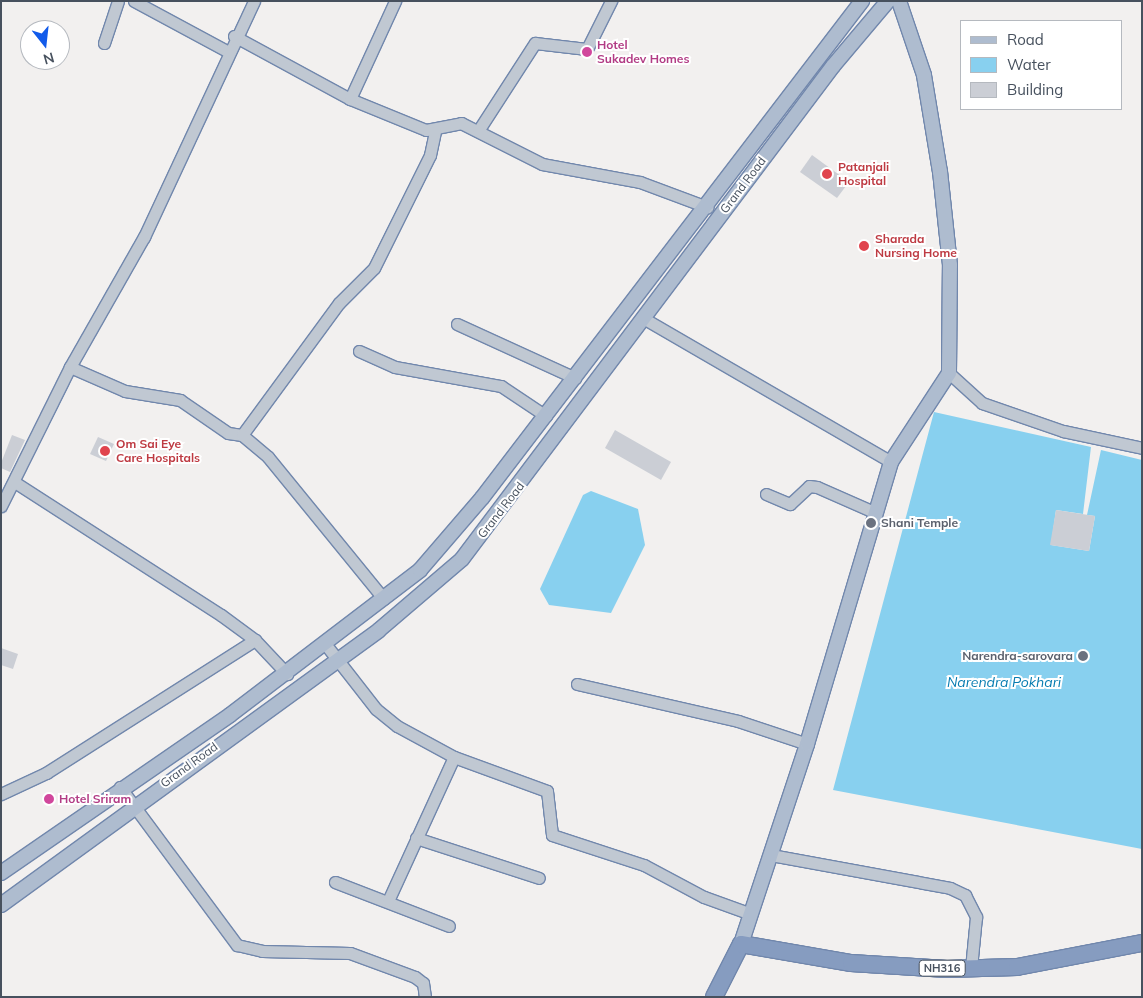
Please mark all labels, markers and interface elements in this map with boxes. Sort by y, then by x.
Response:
north arrow [20,20,70,70]
legend [960,20,1123,110]
text: Road [1007,30,1044,49]
place label: Hotel Sukadev Homes [597,38,689,66]
marker: Hotel Sukadev Homes [581,46,593,58]
text: N [41,48,56,69]
text: Water [1007,55,1051,74]
text: Building [1007,80,1063,99]
street label: Grand Road [717,154,769,216]
place label: Patanjali Hospital [838,160,889,188]
marker: Patanjali Hospital [820,167,834,181]
place label: Sharada Nursing Home [875,232,957,260]
marker: Sharada Nursing Home [857,239,871,253]
place label: Om Sai Eye Care Hospitals [116,437,200,465]
marker: Om Sai Eye Care Hospitals [98,444,112,458]
street label: Grand Road [475,479,527,541]
place label: Shani Temple [881,516,958,530]
marker: Shani Temple [865,517,877,529]
place label: Narendra-sarovara [962,649,1073,663]
marker: Narendra-sarovara [1077,650,1089,662]
water label: Narendra Pokhari [947,674,1061,690]
street label: Grand Road [158,739,220,791]
place label: Hotel Sriram [59,792,131,806]
marker: Hotel Sriram [43,793,55,805]
road number: NH316 [918,960,966,976]

